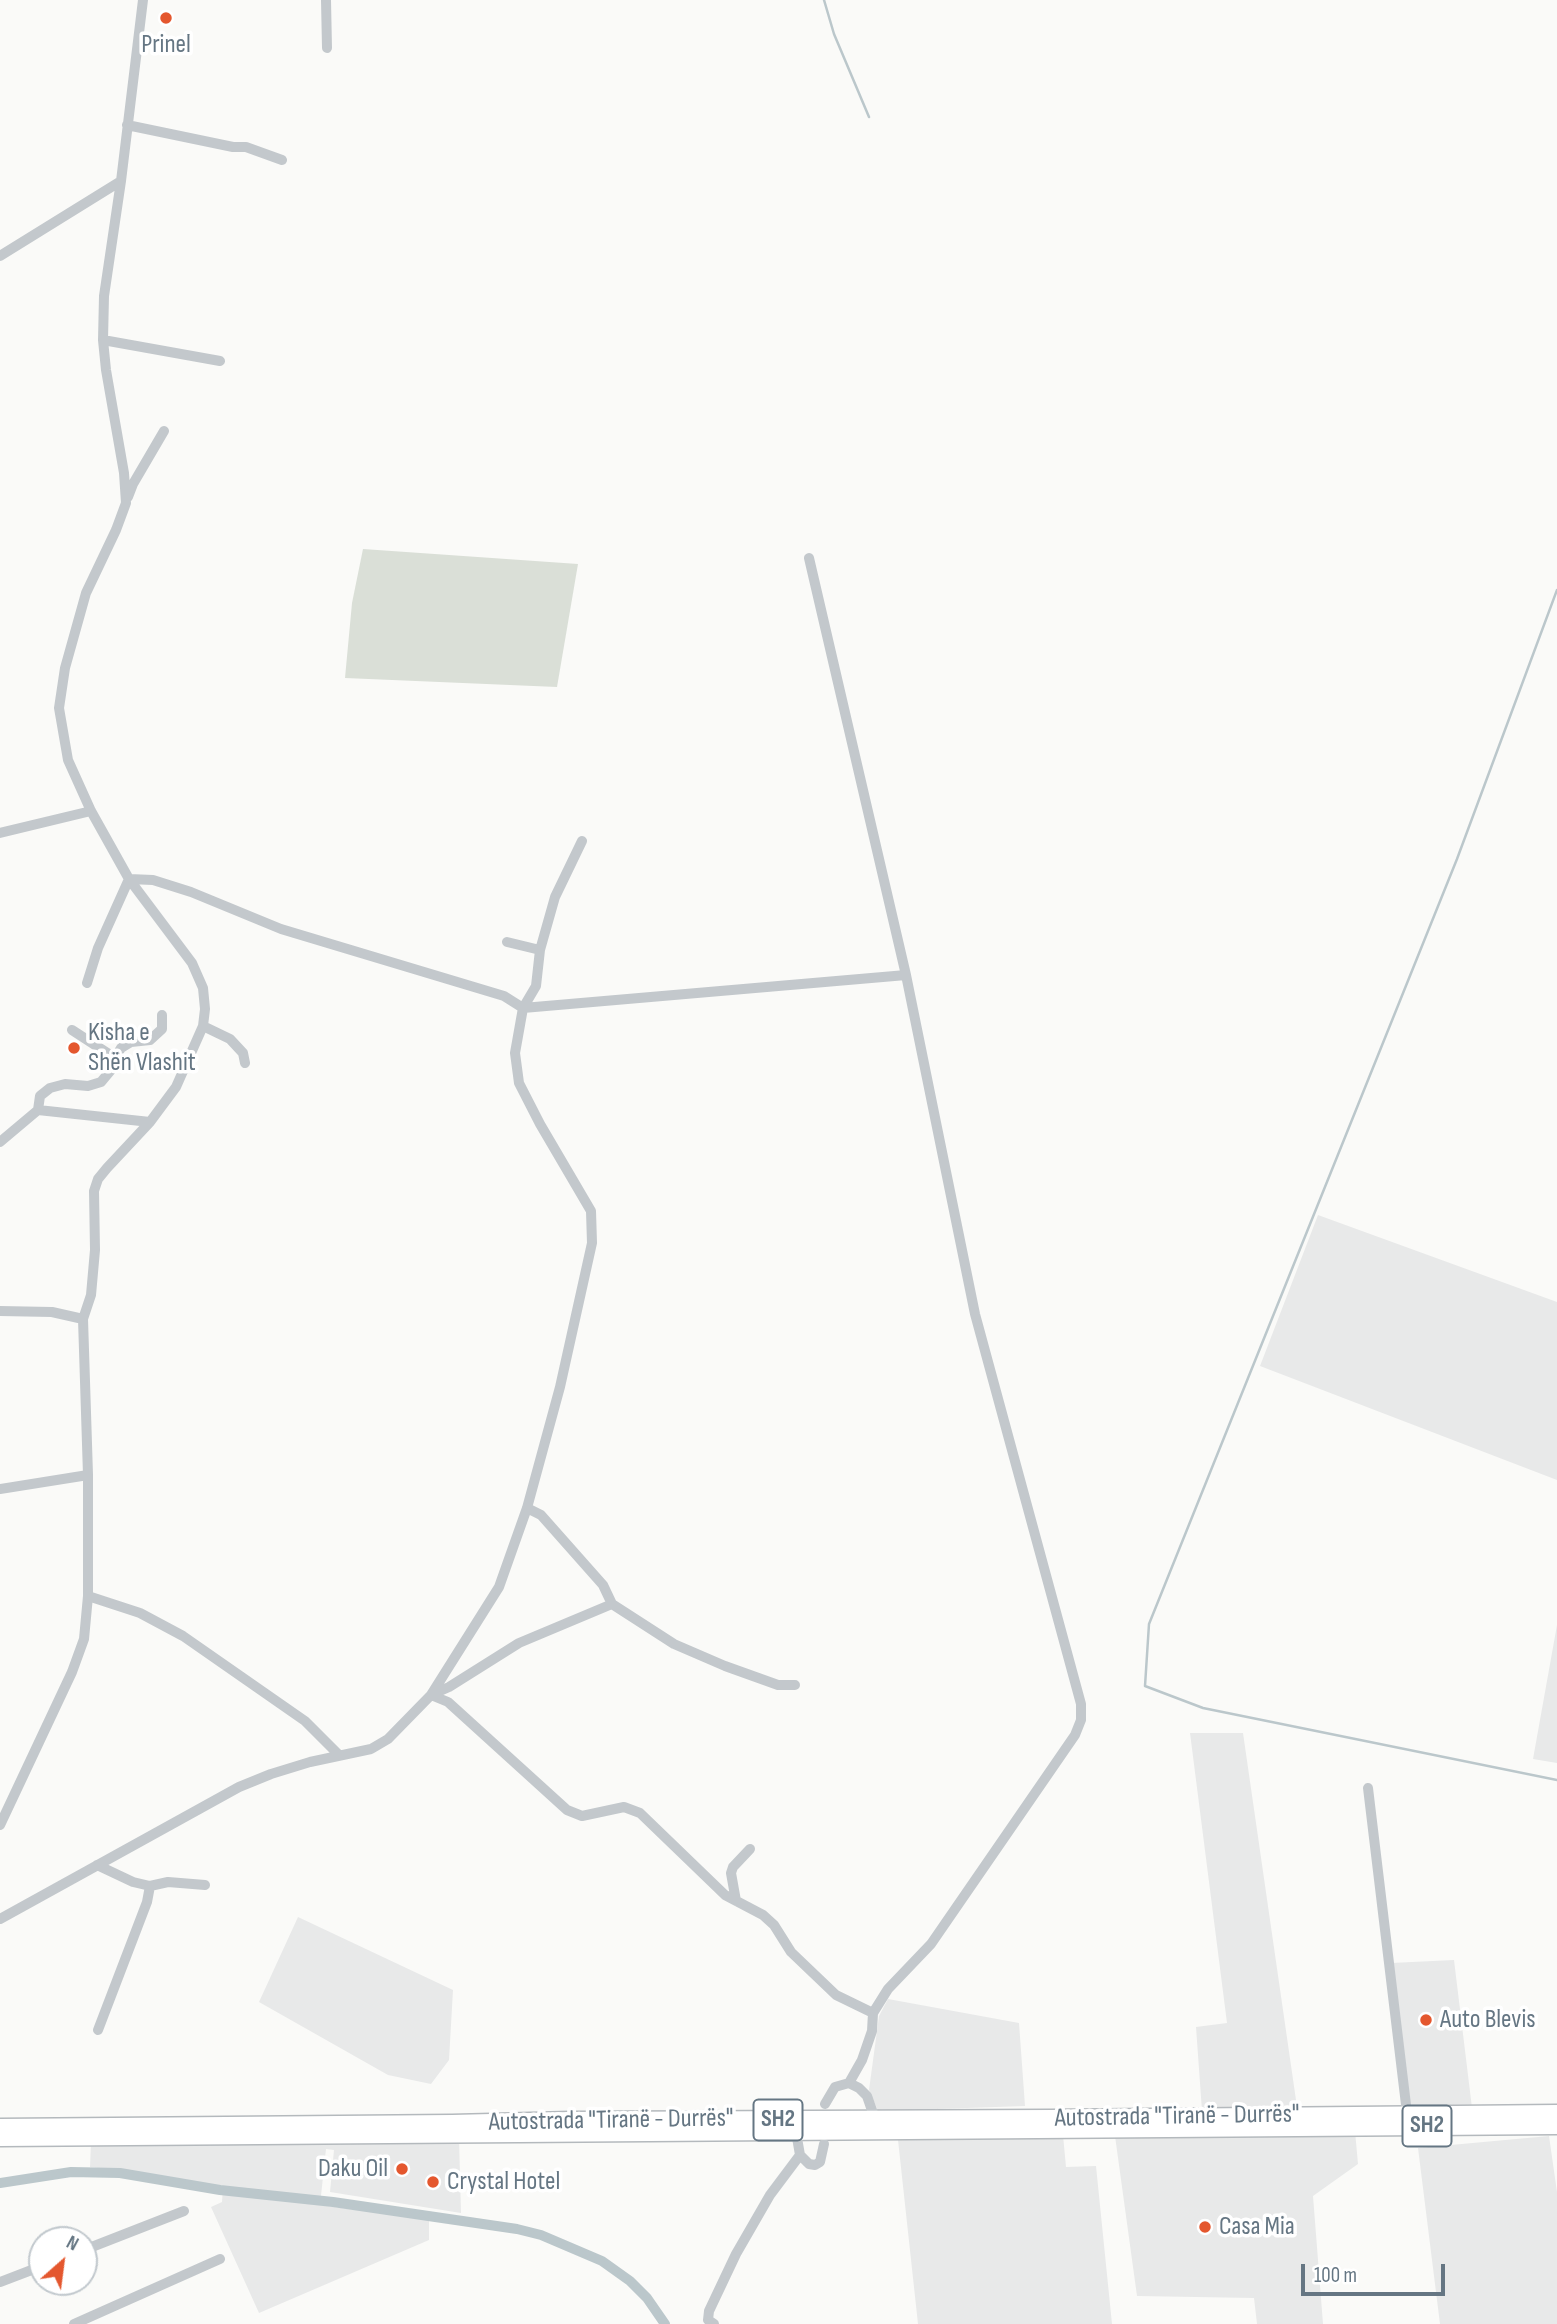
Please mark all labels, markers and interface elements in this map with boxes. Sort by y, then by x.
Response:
marker: Prinel [158,10,174,26]
place label: Prinel [141,29,191,61]
place label: Kisha e Shën Vlashit [88,1017,196,1078]
marker: Kisha e Shën Vlashit [66,1040,82,1056]
place label: Auto Blevis [1440,2004,1536,2036]
marker: Auto Blevis [1418,2012,1434,2028]
road number: SH2 [754,2099,802,2140]
street label: Autostrada "Tiranë - Durrës" [1054,2099,1300,2135]
street label: Autostrada "Tiranë - Durrës" [488,2103,734,2139]
road number: SH2 [1402,2106,1452,2146]
place label: Daku Oil [318,2153,388,2185]
marker: Daku Oil [394,2161,410,2177]
place label: Crystal Hotel [447,2166,560,2198]
marker: Crystal Hotel [425,2174,441,2190]
place label: Casa Mia [1219,2211,1295,2243]
marker: Casa Mia [1197,2219,1213,2235]
north arrow [28,2226,98,2296]
text: N [62,2231,82,2256]
scale bar [1305,2250,1448,2294]
text: 100 m [1314,2263,1357,2288]

